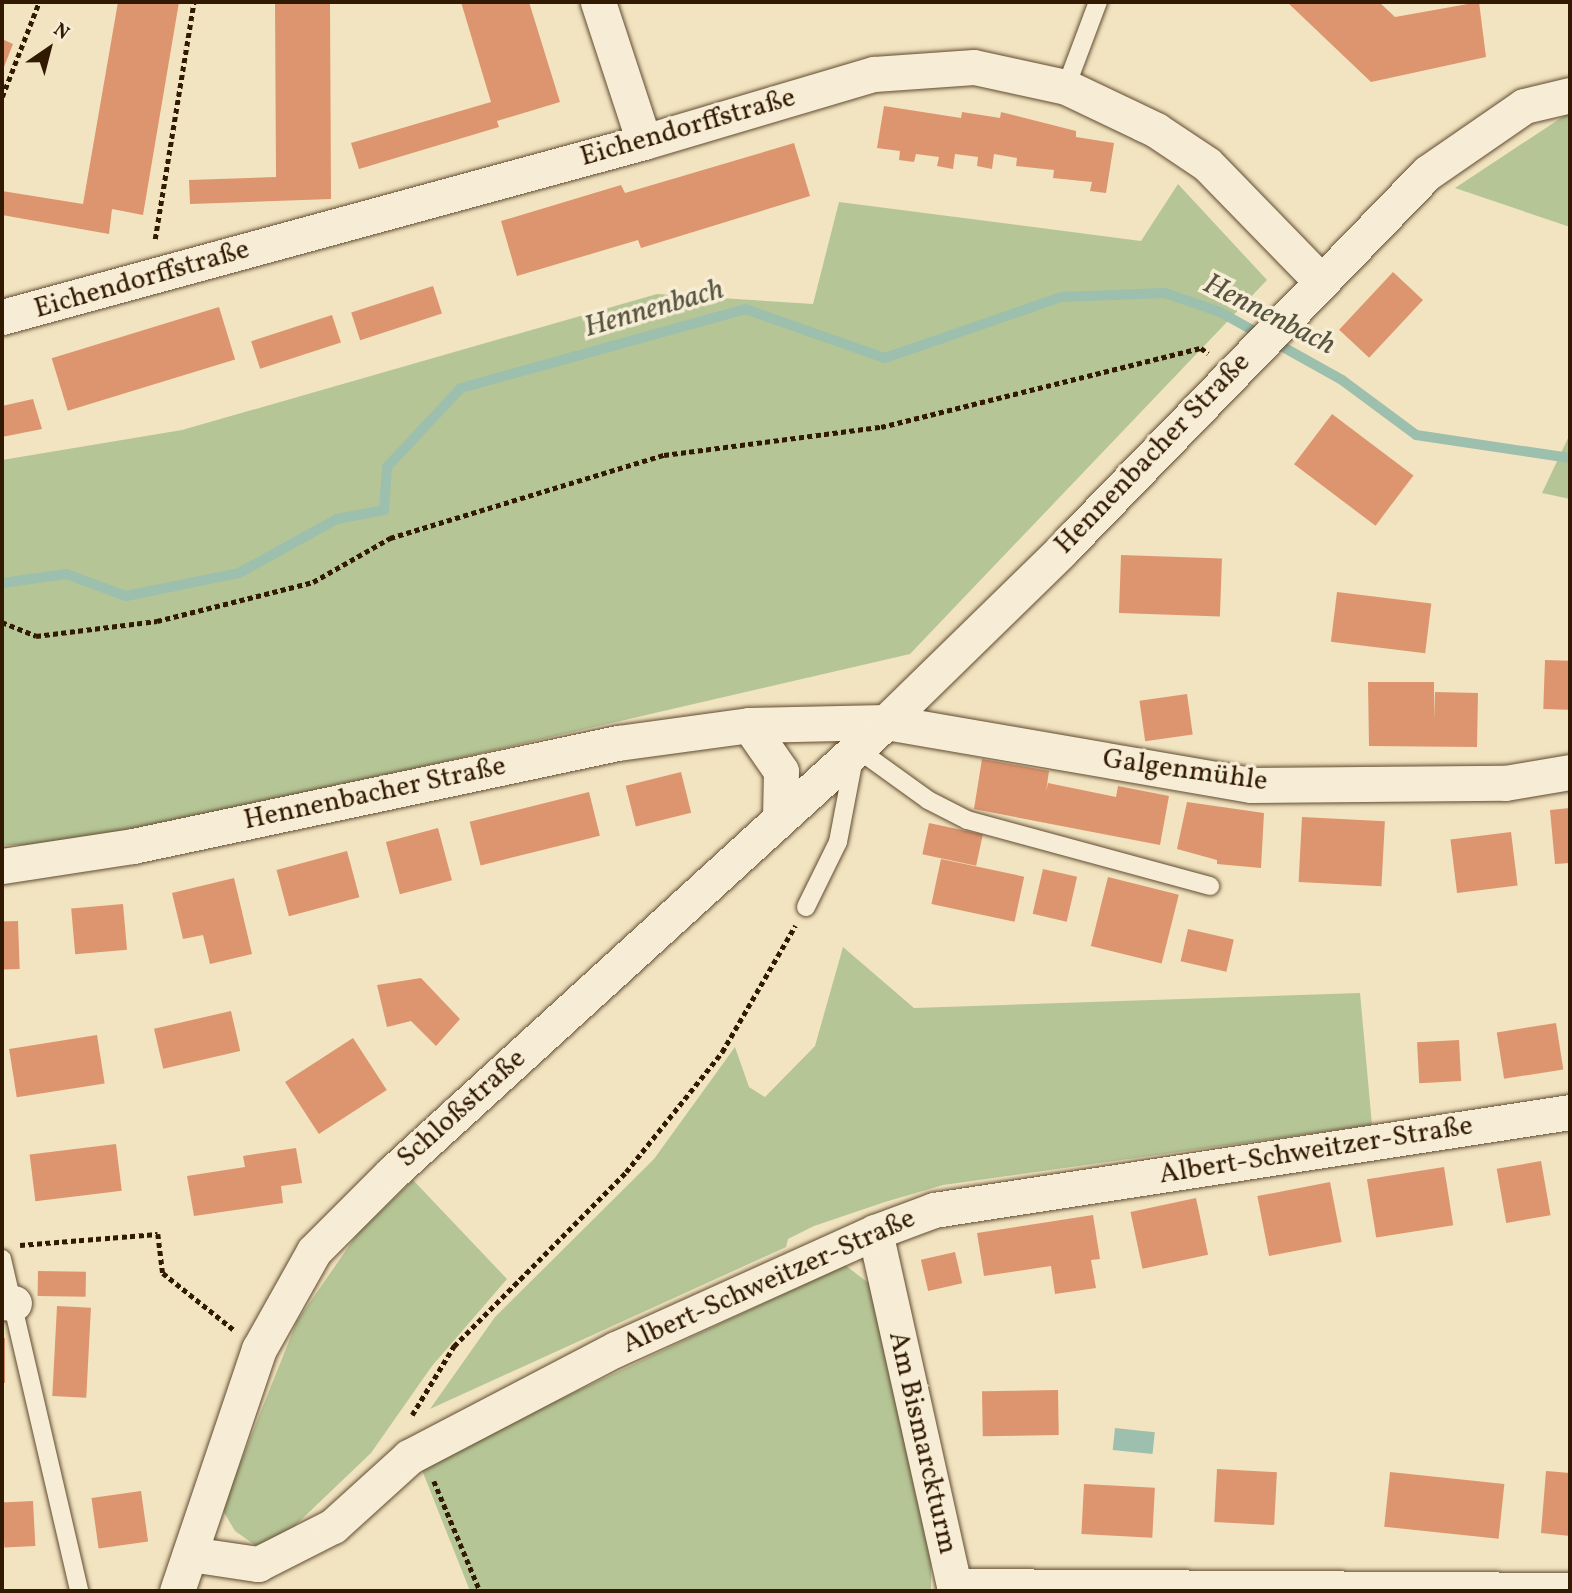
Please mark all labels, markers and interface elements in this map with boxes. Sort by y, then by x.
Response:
north arrow [14,14,84,84]
text: N [48,17,74,46]
street label: Eichendorffstraße [577,81,799,175]
street label: Eichendorffstraße [31,233,253,327]
water label: Hennenbach [1197,266,1341,364]
water label: Hennenbach [580,272,728,346]
street label: Hennenbacher Straße [1048,346,1258,562]
street label: Galgenmühle [1100,743,1270,799]
street label: Hennenbacher Straße [241,750,509,838]
street label: Schloßstraße [391,1042,533,1176]
street label: Albert-Schweitzer-Straße [1157,1110,1475,1192]
street label: Albert-Schweitzer-Straße [617,1202,921,1362]
street label: Am Bismarckturm [880,1328,964,1558]

